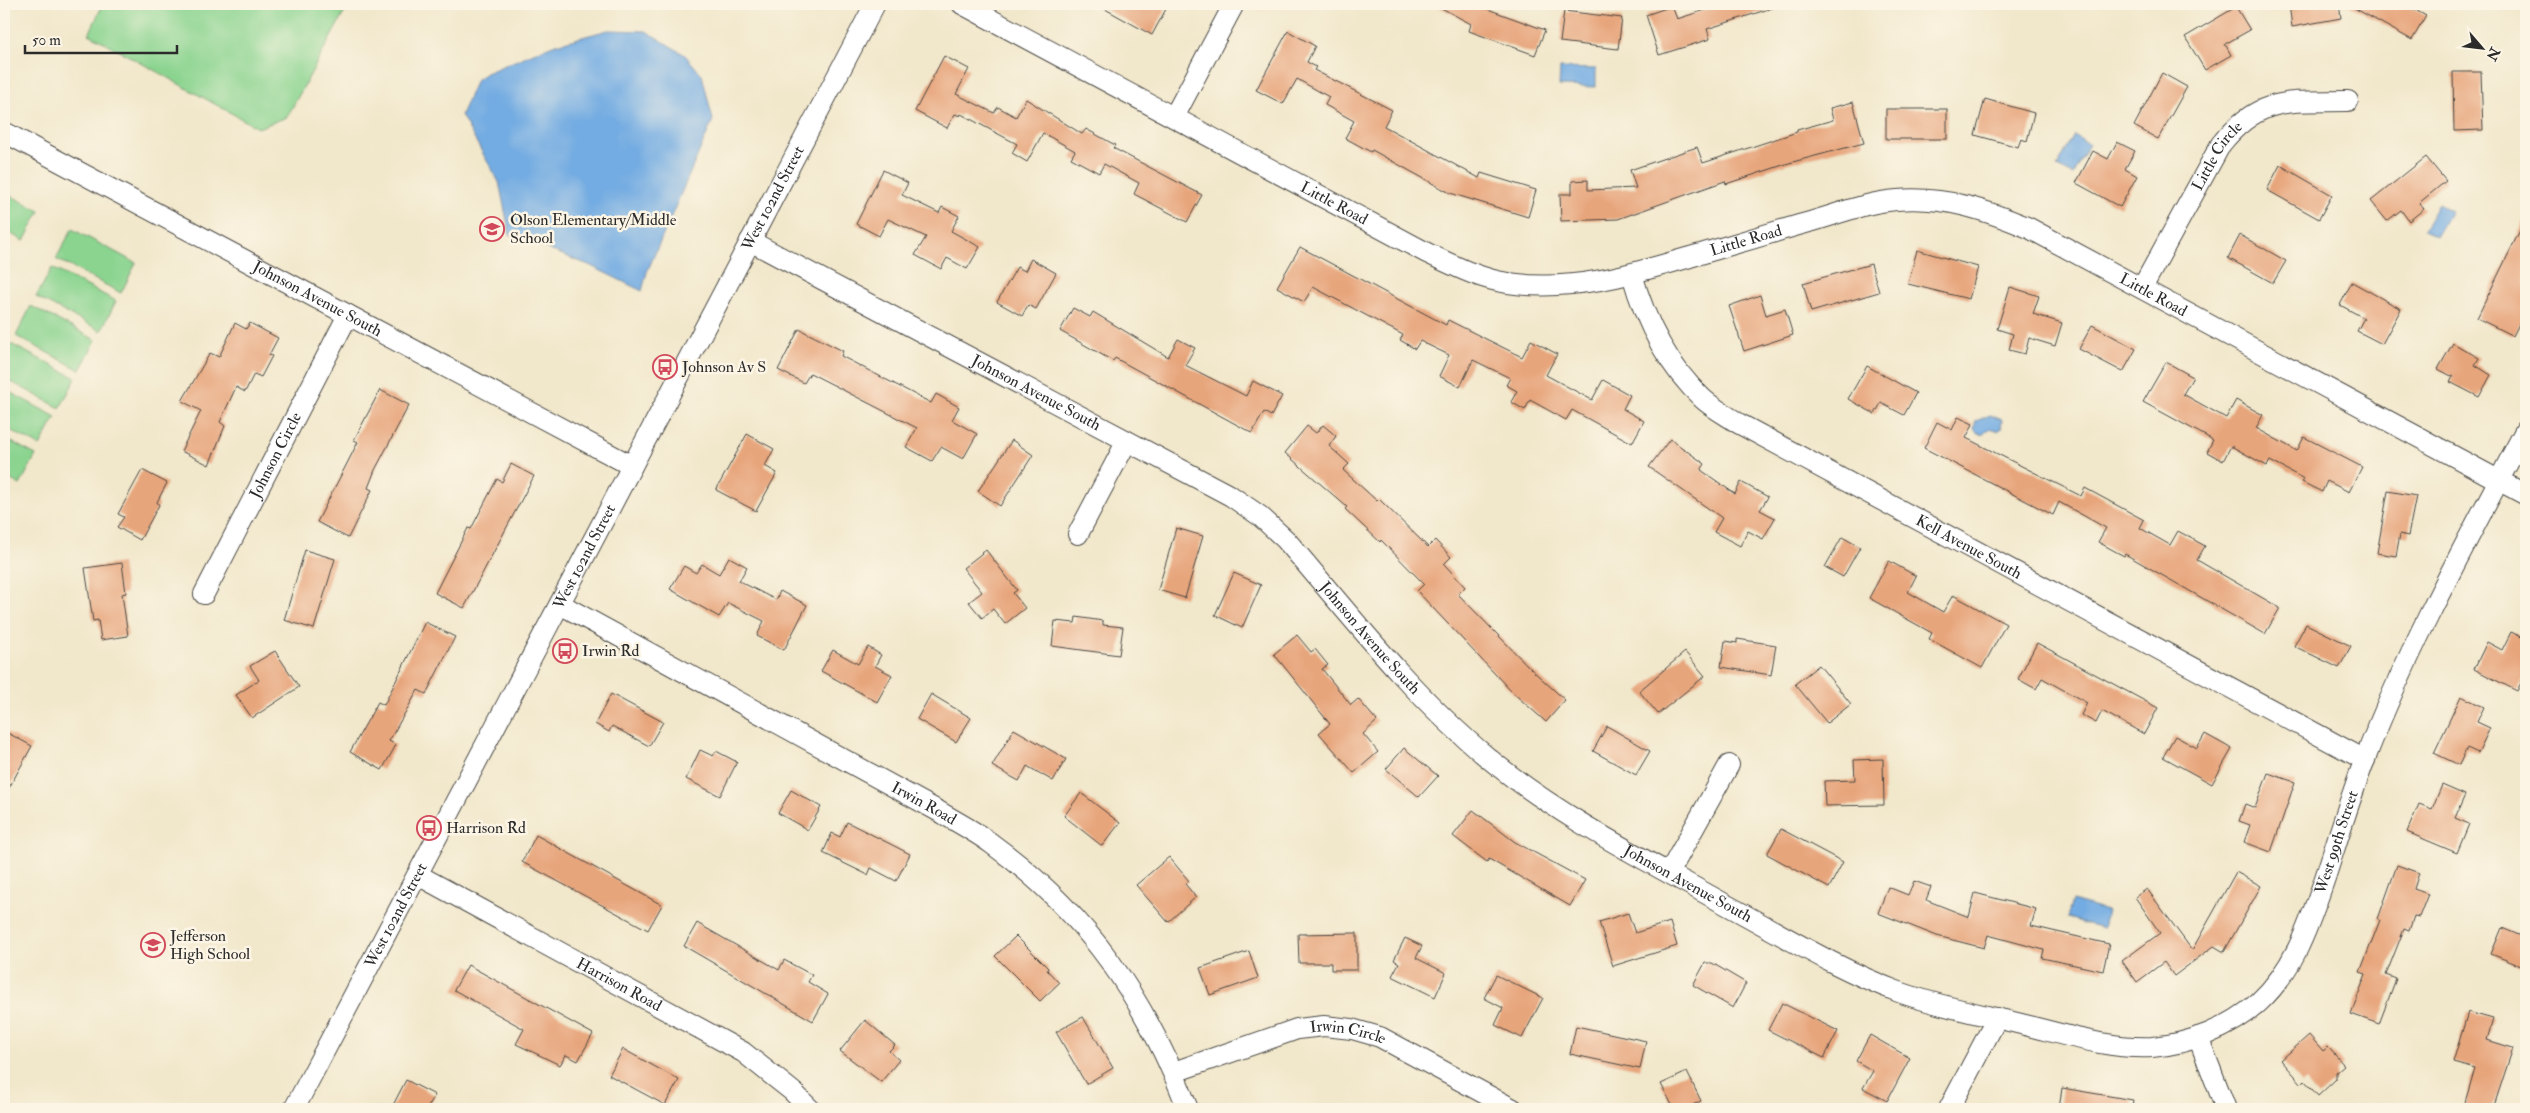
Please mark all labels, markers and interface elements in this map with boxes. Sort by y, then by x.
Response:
scale bar [25,22,178,54]
north arrow [2458,22,2508,72]
text: 50 m [32,31,61,50]
text: N [2482,43,2504,64]
street label: Little Circle [2187,116,2247,194]
street label: West 102nd Street [737,142,809,255]
street label: Little Road [1297,177,1371,229]
place label: Olson Elementary/Middle School [510,210,677,248]
school or university icon: Olson Elementary/Middle School [479,216,505,242]
street label: Little Road [1708,220,1784,261]
street label: Johnson Avenue South [248,256,386,341]
street label: Little Road [2116,269,2191,321]
street label: Johnson Avenue South [967,350,1105,435]
bus stop icon: Johnson Av S [652,354,678,380]
place label: Johnson Av S [681,357,766,378]
street label: Johnson Circle [245,409,306,503]
street label: West 102nd Street [548,501,620,613]
street label: Kell Avenue South [1912,510,2026,584]
street label: Johnson Avenue South [1314,577,1425,699]
bus stop icon: Irwin Rd [552,638,578,664]
place label: Irwin Rd [582,641,639,661]
street label: Irwin Road [888,777,960,829]
street label: West 99th Street [2310,788,2363,898]
bus stop icon: Harrison Rd [416,815,442,841]
place label: Harrison Rd [446,818,526,838]
street label: Johnson Avenue South [1619,840,1756,927]
street label: West 102nd Street [360,859,432,972]
place label: Jefferson High School [169,926,250,964]
school or university icon: Jefferson High School [140,932,166,958]
street label: Harrison Road [573,953,665,1016]
street label: Irwin Circle [1309,1016,1390,1049]

